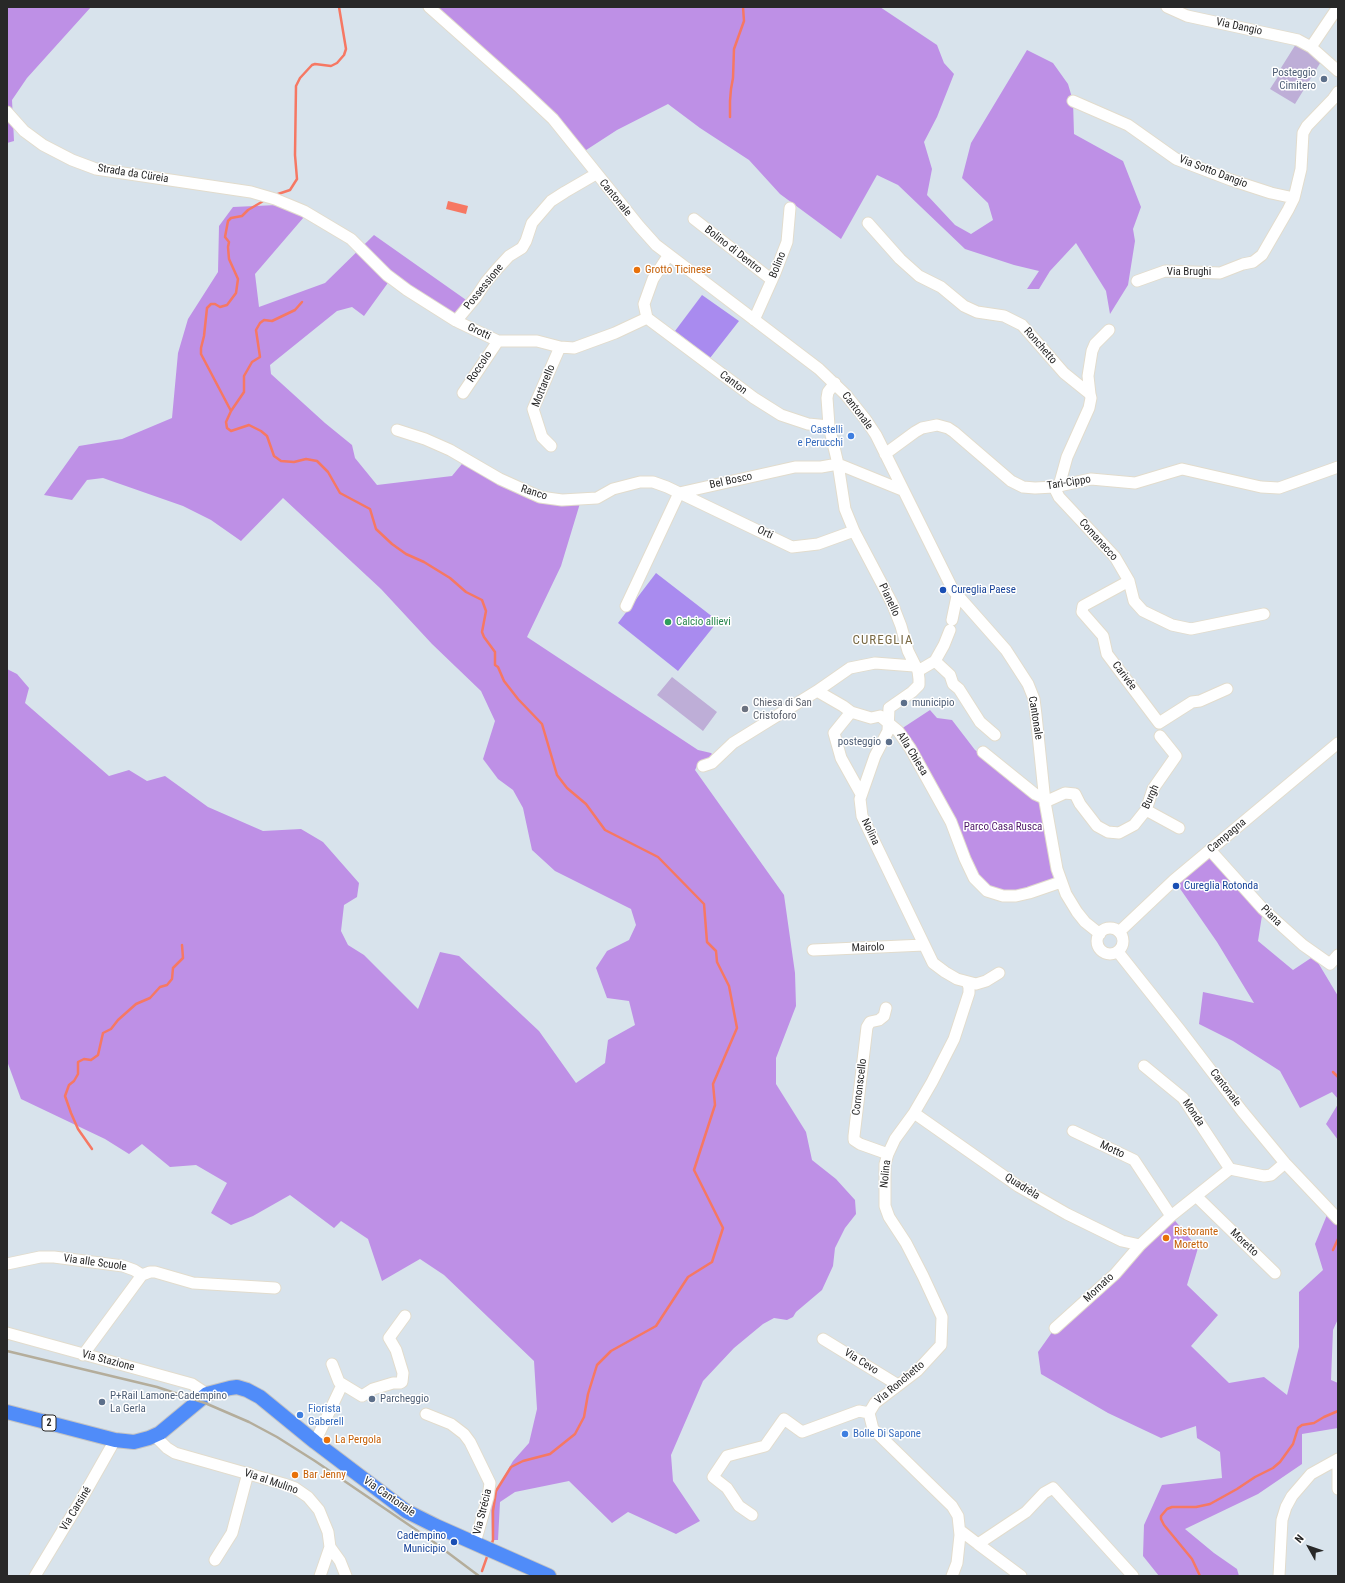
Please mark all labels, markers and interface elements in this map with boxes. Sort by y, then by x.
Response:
street label: Via Dangio [1215,16,1263,38]
place label: Posteggio Cimitero [1272,66,1316,92]
marker: Posteggio Cimitero [1319,74,1329,84]
street label: Via Sotto Dangio [1177,153,1249,191]
street label: Strada da Cüreia [97,162,169,186]
street label: Cantonale [596,177,634,219]
street label: Bolino di Dentro [702,223,764,277]
street label: Bolino [767,250,789,280]
street label: Possessione [461,261,507,313]
place label: Grotto Ticinese [645,263,711,277]
marker: Grotto Ticinese [632,265,642,275]
street label: Via Brughi [1167,265,1211,279]
street label: Grotti [465,321,493,343]
street label: Ronchetto [1021,325,1059,367]
street label: Roccolo [465,349,495,385]
street label: Mottarello [530,363,558,409]
street label: Canton [717,368,749,398]
street label: Cantonale [839,390,875,432]
place label: Castelli e Perucchi [797,423,843,449]
marker: Castelli e Perucchi [846,431,856,441]
street label: Bel Bosco [708,470,754,492]
street label: Tarì-Cippo [1046,473,1092,493]
street label: Ranco [519,483,549,503]
street label: Comanacco [1076,516,1120,564]
street label: Orti [755,524,775,542]
street label: Pianello [876,581,902,619]
place label: Cureglia Paese [951,583,1016,597]
marker: Cureglia Paese [938,585,948,595]
place label: Calcio allievi [676,615,731,629]
marker: Calcio allievi [663,617,673,627]
district label: CUREGLIA [853,633,913,649]
street label: Carivée [1109,659,1139,693]
street label: Cantonale [1025,695,1045,741]
place label: Chiesa di San Cristoforo [753,696,812,722]
place label: municipio [912,696,955,710]
marker: municipio [899,698,909,708]
marker: Chiesa di San Cristoforo [740,704,750,714]
street label: Alla Chiesa [893,730,931,778]
place label: posteggio [838,735,881,749]
marker: posteggio [884,737,894,747]
street label: Burgh [1140,783,1162,811]
street label: Campagna [1205,816,1249,856]
street label: Nolina [858,817,882,847]
park label: Parco Casa Rusca [964,820,1042,834]
place label: Cureglia Rotonda [1184,879,1258,893]
marker: Cureglia Rotonda [1171,881,1181,891]
street label: Piana [1258,903,1284,929]
street label: Mairolo [851,941,885,955]
street label: Cornonscello [850,1058,870,1116]
street label: Cantonale [1207,1067,1243,1109]
street label: Monda [1179,1097,1207,1129]
street label: Motto [1098,1139,1126,1161]
street label: Nolina [878,1159,894,1189]
street label: Quadrèla [1002,1171,1042,1203]
place label: Ristorante Moretto [1174,1225,1218,1251]
street label: Moretto [1227,1227,1261,1259]
marker: Ristorante Moretto [1161,1233,1171,1243]
street label: Via alle Scuole [62,1252,128,1274]
street label: Mornato [1081,1271,1117,1305]
street label: Via Cevo [841,1346,881,1378]
street label: Via Stazione [80,1348,136,1374]
street label: Via Ronchetto [873,1358,927,1408]
place label: P+Rail Lamone-Cadempino La Gerla [110,1389,227,1415]
place label: Parcheggio [380,1392,429,1406]
marker: Parcheggio [367,1394,377,1404]
marker: P+Rail Lamone-Cadempino La Gerla [97,1397,107,1407]
place label: Fiorista Gaberell [308,1402,344,1428]
marker: Fiorista Gaberell [295,1410,305,1420]
road number: 2 [42,1415,56,1431]
place label: Bolle Di Sapone [853,1427,921,1441]
marker: Bolle Di Sapone [840,1429,850,1439]
place label: La Pergola [335,1433,381,1447]
marker: La Pergola [322,1435,332,1445]
street label: Via al Mulino [242,1467,300,1497]
place label: Bar Jenny [303,1468,346,1482]
marker: Bar Jenny [290,1470,300,1480]
street label: Via Cantonale [361,1474,417,1520]
street label: Via Carsiné [58,1484,94,1534]
street label: Via Strécia [471,1488,495,1536]
north arrow [1289,1527,1329,1567]
place label: Cadempino Municipio [397,1529,446,1555]
text: N [1292,1532,1307,1546]
marker: Cadempino Municipio [449,1537,459,1547]

